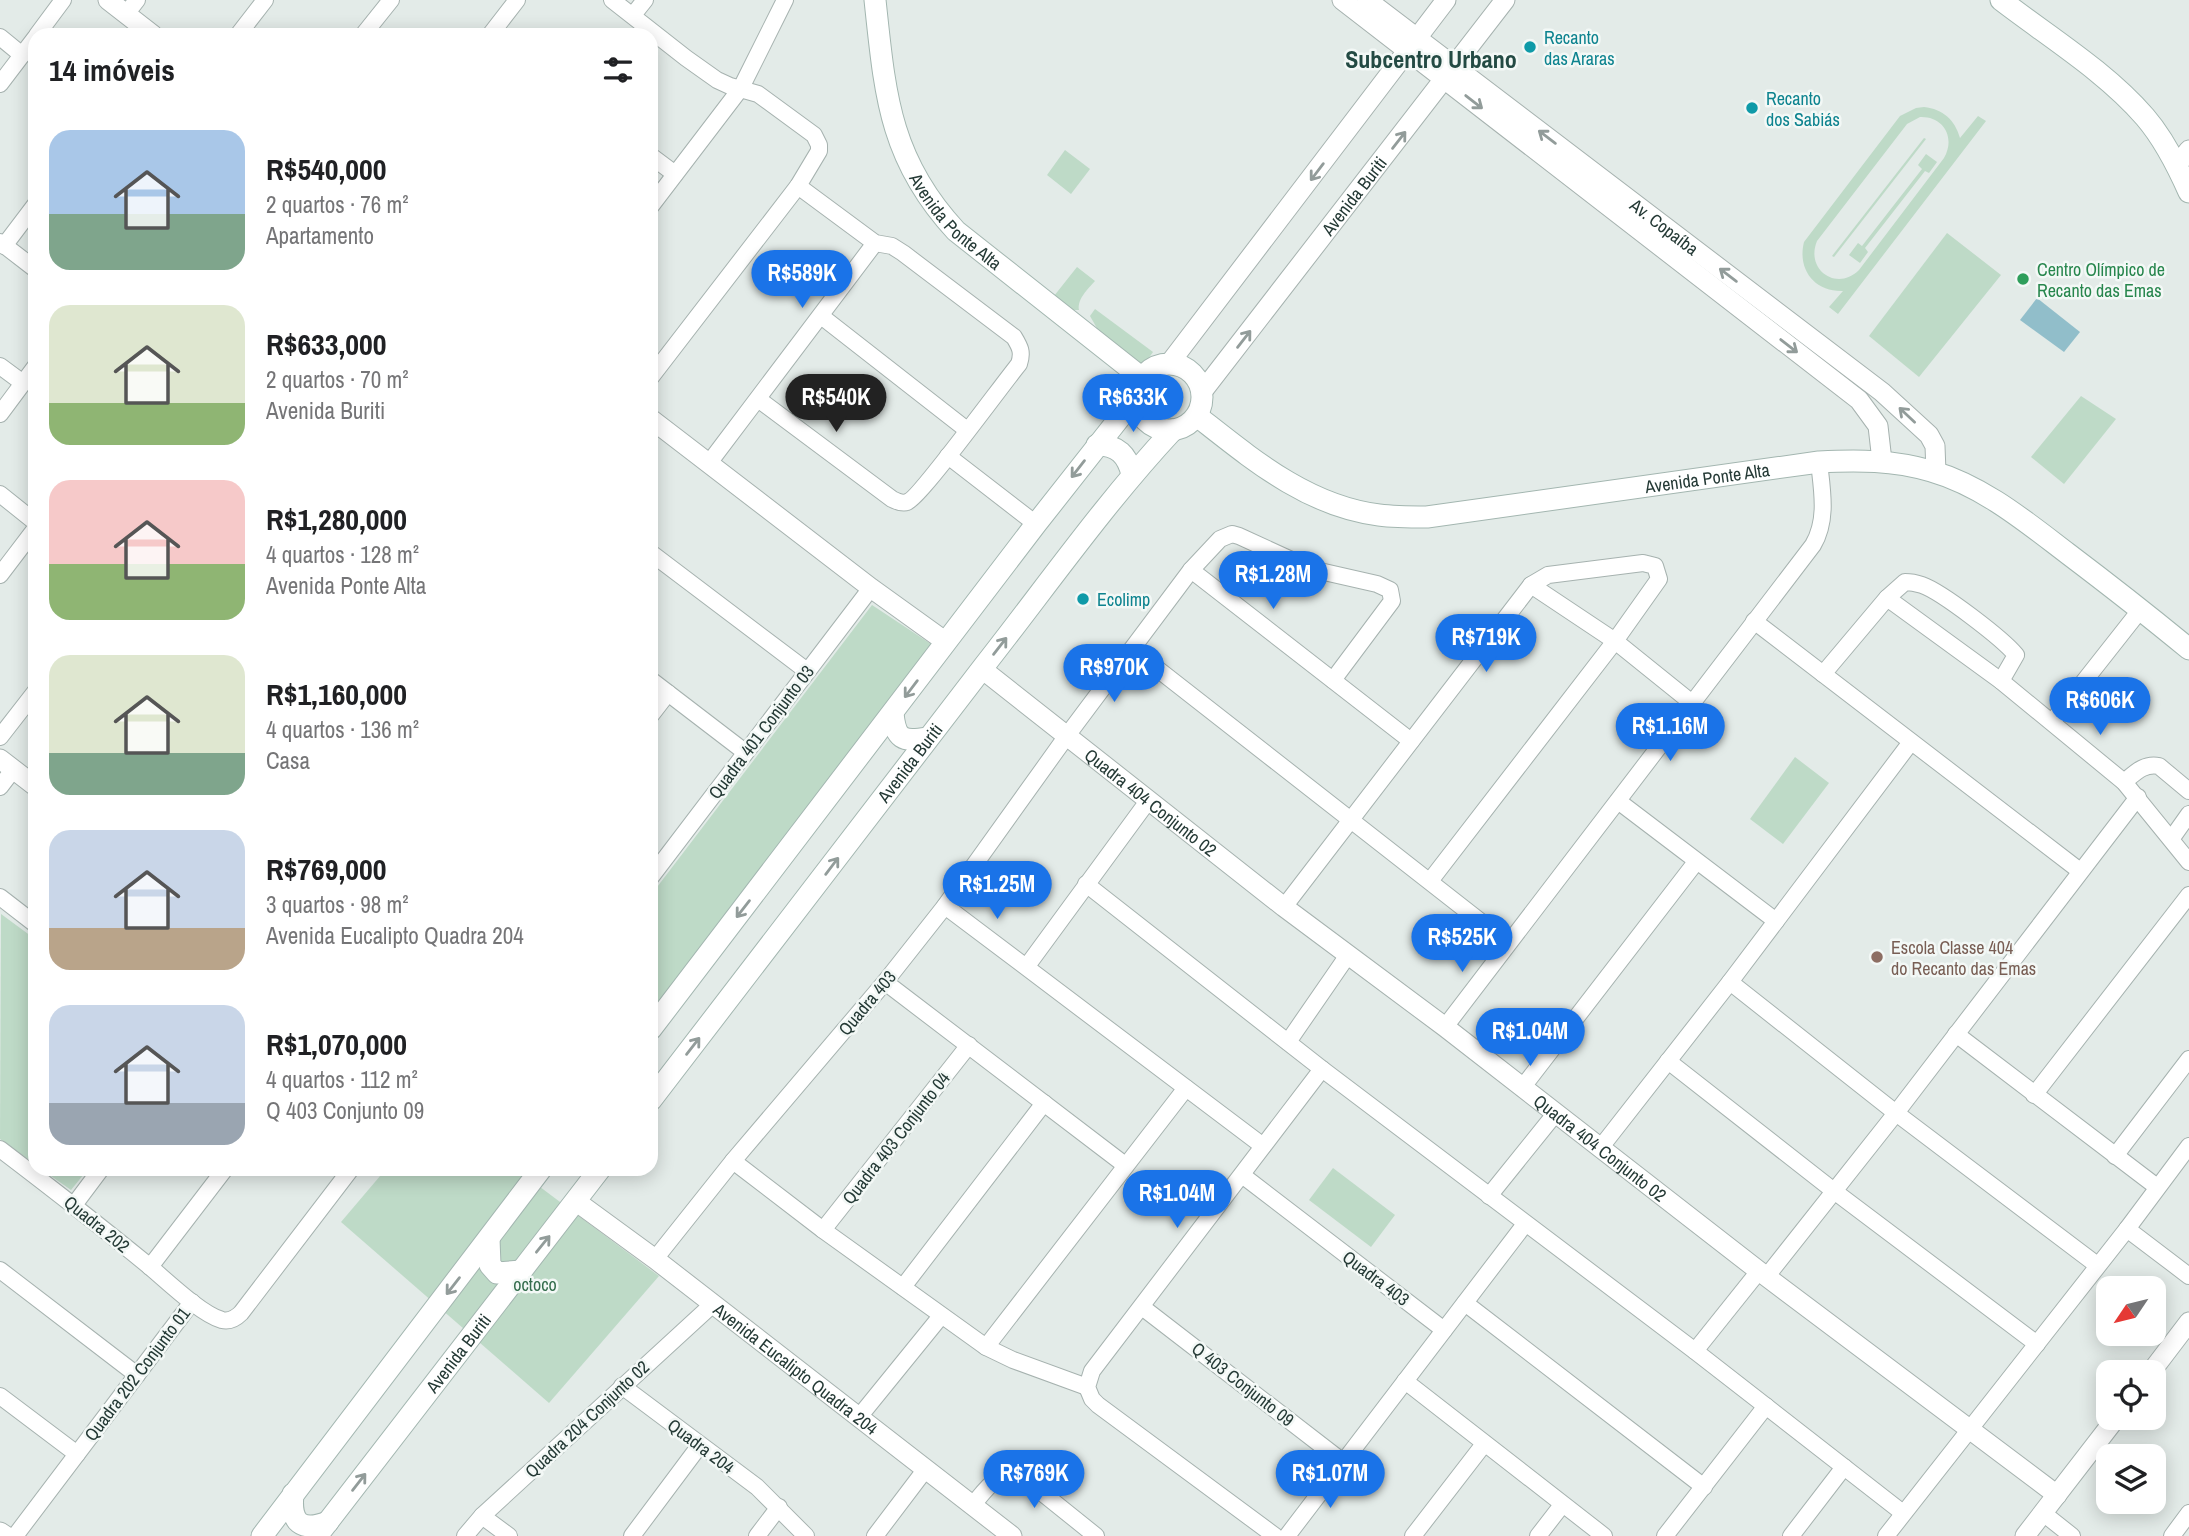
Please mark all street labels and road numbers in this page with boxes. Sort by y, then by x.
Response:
street label: Avenida Buriti [1315,151,1392,241]
street label: Avenida Ponte Alta [903,167,1007,275]
street label: Av. Copaíba [1624,192,1704,261]
street label: Avenida Ponte Alta [1642,457,1771,499]
street label: Quadra 401 Conjunto 03 [702,660,820,804]
street label: Avenida Buriti [870,718,948,808]
street label: Quadra 404 Conjunto 02 [1080,742,1222,862]
street label: Quadra 403 [832,965,902,1041]
street label: Quadra 403 Conjunto 04 [836,1067,956,1209]
street label: Quadra 404 Conjunto 02 [1529,1088,1672,1207]
street label: Quadra 202 [59,1190,135,1258]
street label: Quadra 403 [1337,1245,1415,1311]
street label: Avenida Eucalipto Quadra 204 [708,1296,883,1440]
street label: Quadra 202 Conjunto 01 [78,1301,196,1446]
street label: Avenida Buriti [419,1308,496,1398]
street label: Q 403 Conjunto 09 [1186,1336,1300,1432]
street label: Quadra 204 Conjunto 02 [519,1355,655,1483]
street label: Quadra 204 [662,1413,740,1479]

